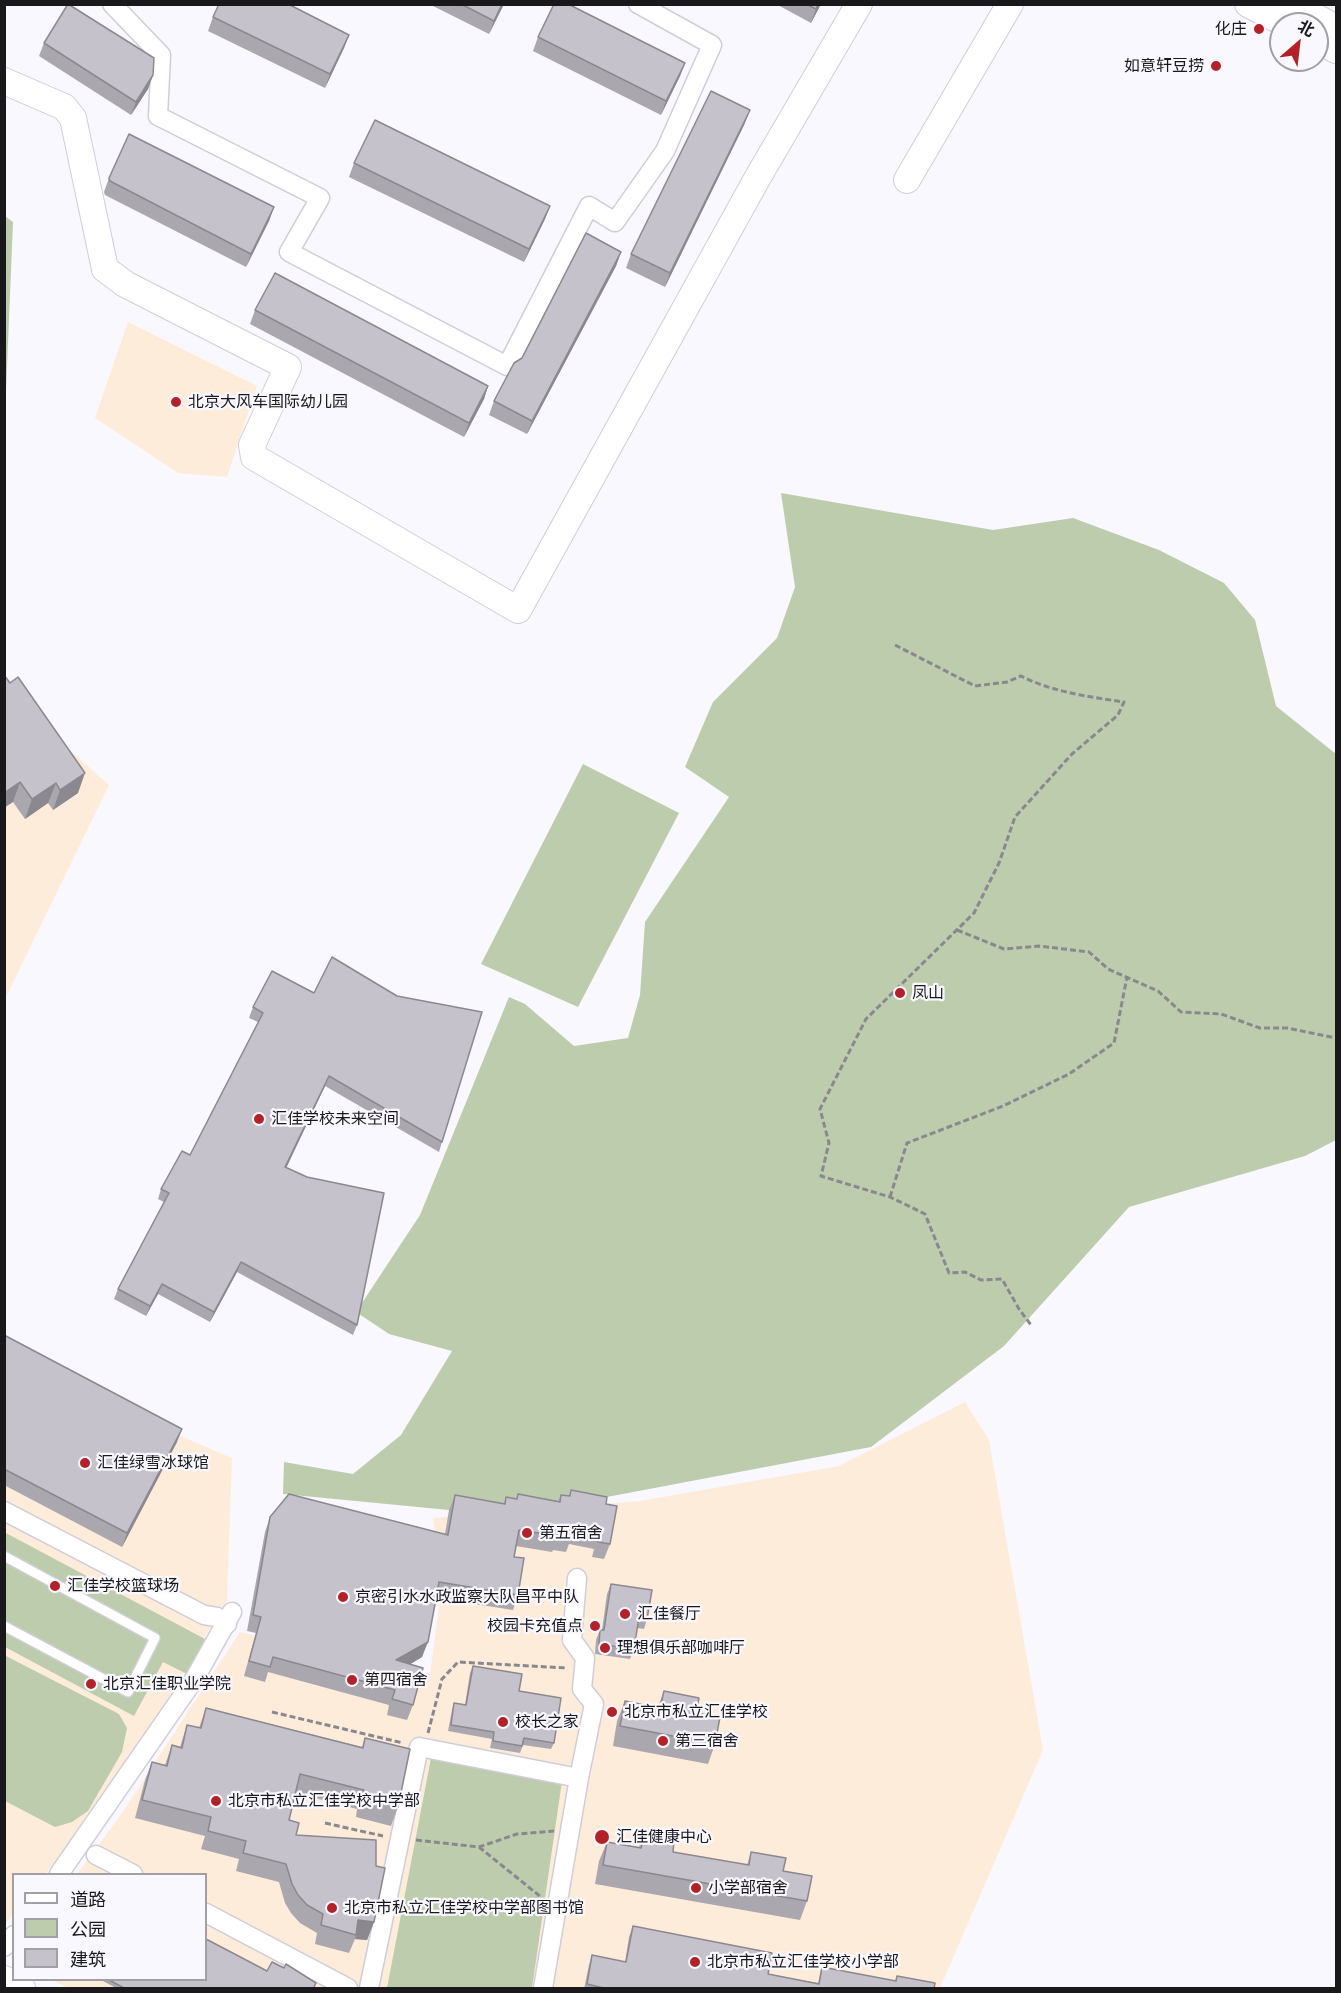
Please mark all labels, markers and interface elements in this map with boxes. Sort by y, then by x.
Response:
north arrow [1269,12,1329,72]
text: 北 [1295,15,1318,40]
place label: 化庄 [1215,19,1247,39]
marker: 化庄 [1252,22,1266,36]
place label: 如意轩豆捞 [1124,56,1204,76]
marker: 如意轩豆捞 [1209,59,1223,73]
place label: 北京大风车国际幼儿园 [188,392,348,412]
marker: 北京大风车国际幼儿园 [169,395,183,409]
place label: 凤山 [912,983,944,1003]
marker: 凤山 [893,986,907,1000]
place label: 汇佳学校未来空间 [271,1109,399,1129]
marker: 汇佳学校未来空间 [252,1112,266,1126]
place label: 汇佳绿雪冰球馆 [97,1453,209,1473]
marker: 汇佳绿雪冰球馆 [78,1456,92,1470]
place label: 第五宿舍 [539,1523,603,1543]
marker: 第五宿舍 [520,1526,534,1540]
place label: 汇佳学校篮球场 [67,1576,179,1596]
marker: 汇佳学校篮球场 [48,1579,62,1593]
place label: 京密引水水政监察大队昌平中队 [355,1587,579,1607]
marker: 京密引水水政监察大队昌平中队 [336,1590,350,1604]
place label: 汇佳餐厅 [637,1604,701,1624]
marker: 汇佳餐厅 [618,1607,632,1621]
place label: 校园卡充值点 [487,1616,583,1636]
marker: 校园卡充值点 [588,1619,602,1633]
place label: 理想俱乐部咖啡厅 [617,1638,745,1658]
marker: 理想俱乐部咖啡厅 [598,1641,612,1655]
place label: 第四宿舍 [364,1670,428,1690]
marker: 第四宿舍 [345,1673,359,1687]
place label: 北京汇佳职业学院 [103,1674,231,1694]
marker: 北京汇佳职业学院 [84,1677,98,1691]
place label: 北京市私立汇佳学校 [624,1702,768,1722]
marker: 北京市私立汇佳学校 [605,1705,619,1719]
place label: 校长之家 [515,1712,579,1732]
marker: 校长之家 [496,1715,510,1729]
place label: 第三宿舍 [675,1731,739,1751]
marker: 第三宿舍 [656,1734,670,1748]
place label: 北京市私立汇佳学校中学部 [228,1791,420,1811]
marker: 北京市私立汇佳学校中学部 [209,1794,223,1808]
place label: 汇佳健康中心 [616,1827,712,1847]
marker: 汇佳健康中心 [593,1828,611,1846]
legend [12,1873,207,1981]
place label: 小学部宿舍 [708,1878,788,1898]
marker: 小学部宿舍 [689,1881,703,1895]
text: 道路 [70,1888,106,1911]
place label: 北京市私立汇佳学校中学部图书馆 [344,1898,584,1918]
marker: 北京市私立汇佳学校中学部图书馆 [325,1901,339,1915]
text: 公园 [70,1918,106,1941]
text: 建筑 [70,1948,106,1971]
place label: 北京市私立汇佳学校小学部 [707,1952,899,1972]
marker: 北京市私立汇佳学校小学部 [688,1955,702,1969]

